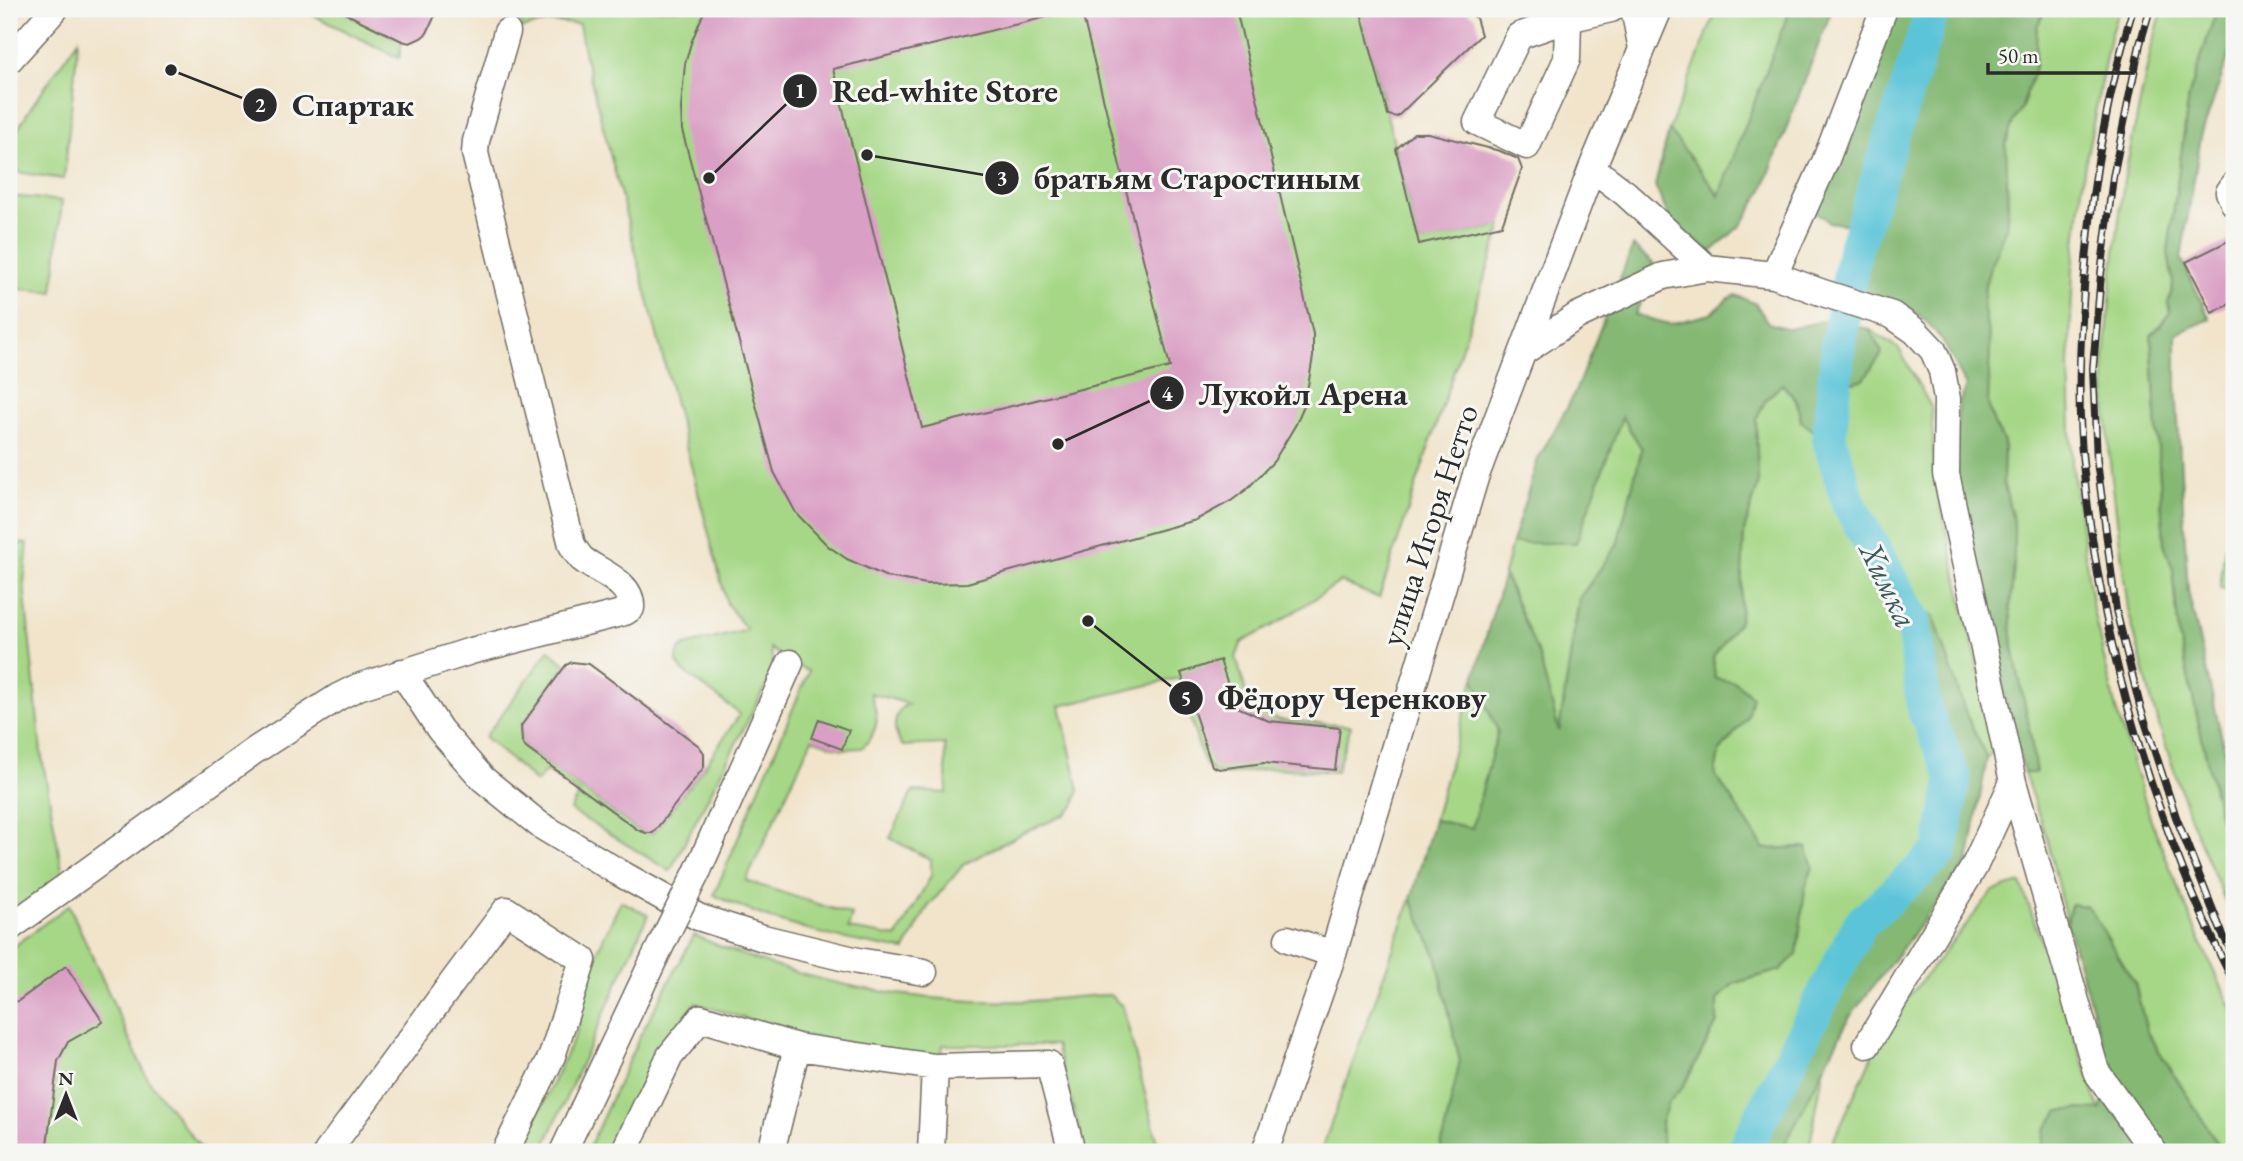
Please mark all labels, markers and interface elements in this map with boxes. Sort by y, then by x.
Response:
scale bar [1988,32,2133,76]
text: 50 m [1998,42,2039,69]
callout: Red-white Store [783,64,1072,118]
text: Red-white Store [832,69,1058,112]
text: 1 [794,77,806,104]
callout: Спартак [243,78,428,132]
text: Спартак [292,83,415,126]
text: 2 [254,91,266,118]
callout: братьям Старостиным [984,151,1374,205]
text: братьям Старостиным [1033,156,1361,199]
text: 3 [996,164,1008,191]
callout: Лукойл Арена [1149,366,1422,420]
text: Лукойл Арена [1198,372,1408,415]
text: 4 [1161,380,1173,407]
street label: улица Игоря Нетто [1370,399,1488,651]
water label: Химка [1849,532,1928,635]
callout: Фёдору Черенкову [1168,671,1500,725]
text: Фёдору Черенкову [1218,676,1488,719]
text: 5 [1180,684,1192,711]
north arrow [32,1060,102,1130]
text: N [58,1066,74,1091]

